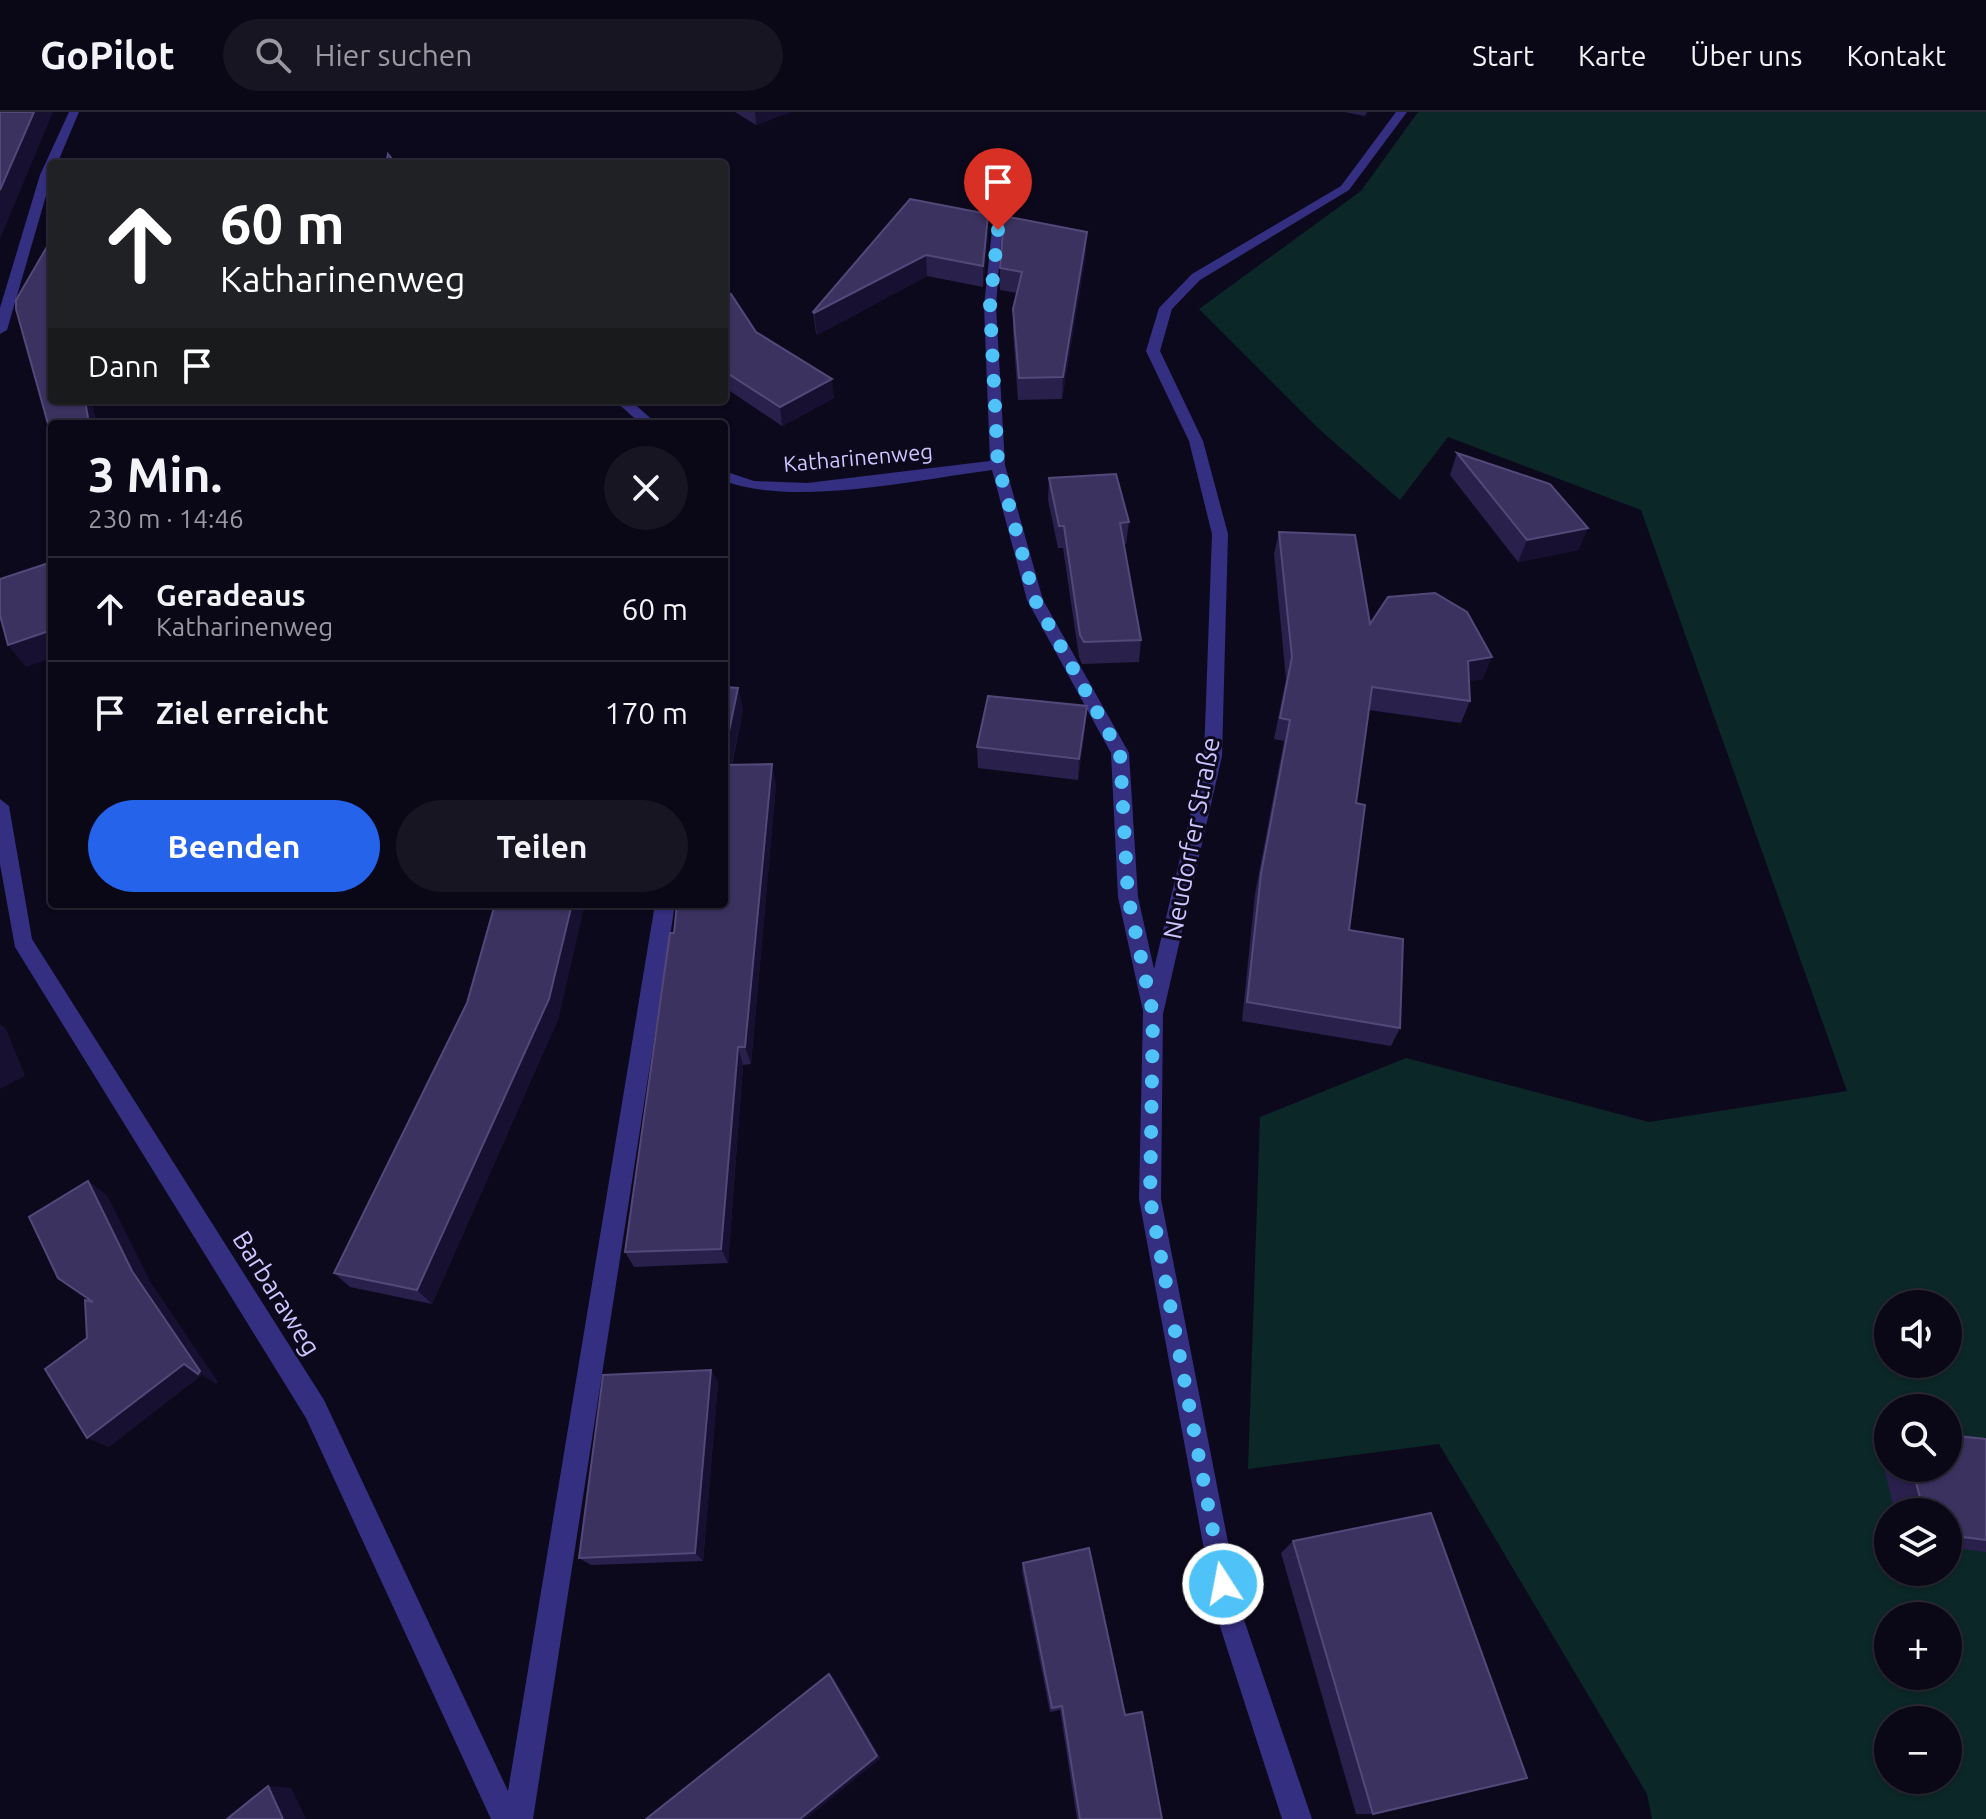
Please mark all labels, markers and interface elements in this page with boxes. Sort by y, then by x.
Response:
search box [223,19,783,91]
icon: search [251,33,295,77]
text: GoPilot [40,34,175,76]
text: Hier suchen [315,38,472,72]
text: Start [1472,40,1534,71]
text: Karte [1578,40,1646,71]
text: Über uns [1690,40,1802,71]
text: Kontakt [1846,40,1946,71]
pin [964,148,1032,230]
icon: arrive [976,160,1020,204]
icon: ahead [88,192,192,296]
text: 60 m [220,192,345,255]
text: Katharinenweg [220,258,465,299]
icon: arrive [175,344,219,388]
text: Dann [88,349,159,383]
street label: Katharinenweg [782,438,934,476]
button: close [604,446,688,530]
text: 3 Min. [88,447,222,501]
text: 230 m · 14:46 [88,504,244,533]
text: Geradeaus [156,578,306,612]
icon: ahead [88,587,132,631]
text: 60 m [621,592,688,626]
text: Katharinenweg [156,612,333,641]
icon: arrive [88,691,132,735]
text: Ziel erreicht [156,696,329,730]
text: 170 m [604,696,688,730]
street label: Neudorfer Straße [1157,735,1225,941]
button: Beenden [88,800,380,892]
button: Teilen [396,800,688,892]
street label: Barbaraweg [227,1226,327,1360]
map controls [1874,1290,1962,1794]
button: sound [1874,1290,1962,1378]
button: search [1874,1394,1962,1482]
button: layers [1874,1498,1962,1586]
position arrow [1181,1542,1265,1626]
button: + [1874,1602,1962,1690]
button: − [1874,1706,1962,1794]

